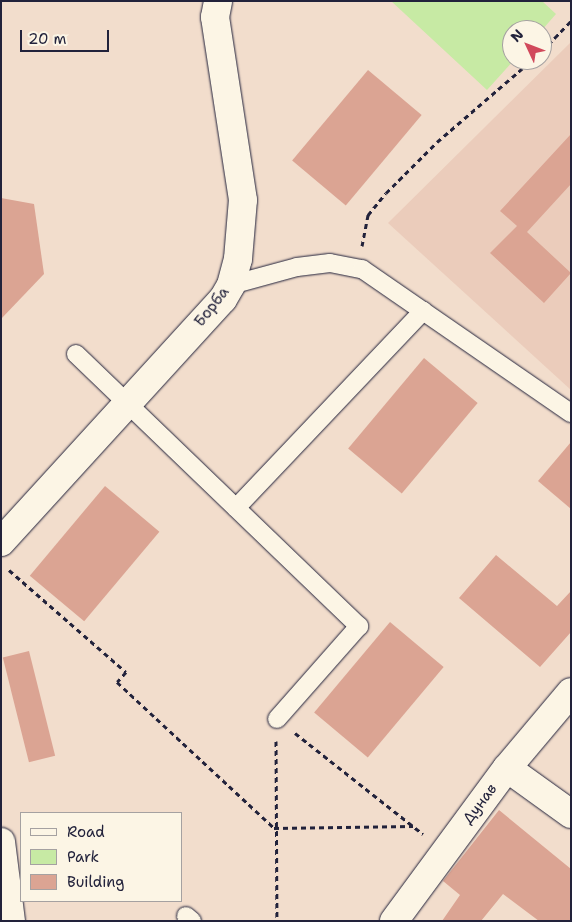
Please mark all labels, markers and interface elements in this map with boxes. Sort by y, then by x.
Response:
scale bar [22,20,111,52]
north arrow [502,20,552,70]
text: N [506,25,527,46]
text: 20 m [28,29,67,49]
street label: Борба [191,283,233,331]
street label: Дунав [459,780,501,828]
legend [20,812,182,902]
text: Road [67,822,105,842]
text: Park [67,847,99,867]
text: Building [67,872,124,892]

